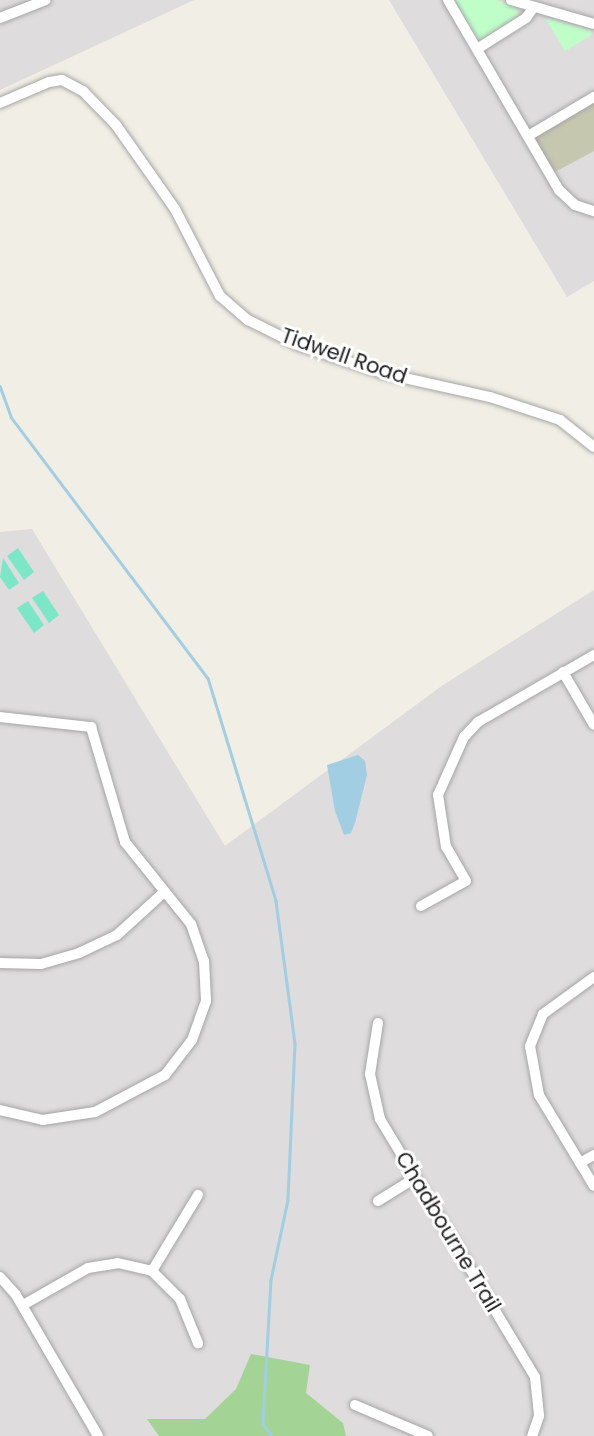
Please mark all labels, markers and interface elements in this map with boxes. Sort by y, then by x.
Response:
street label: Tidwell Road [278,323,410,389]
street label: Chadbourne Trail [390,1147,506,1317]

